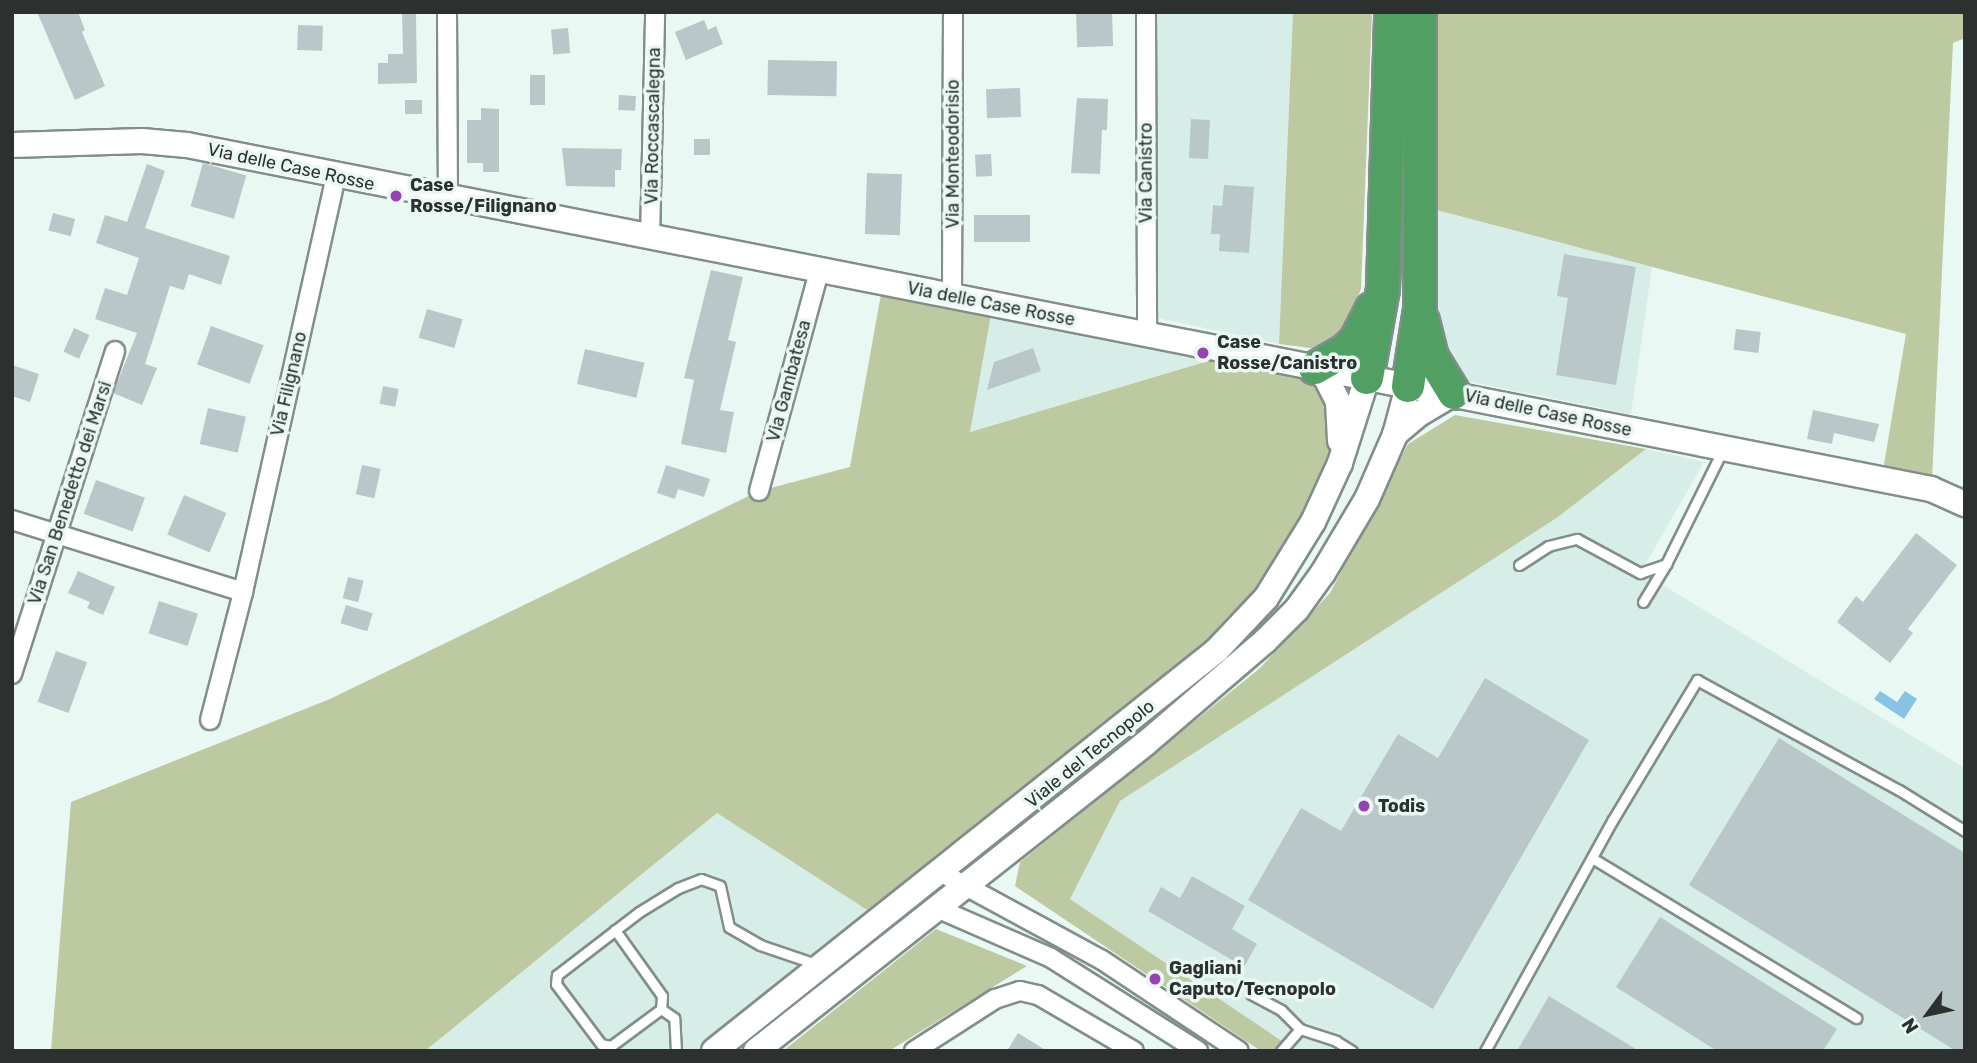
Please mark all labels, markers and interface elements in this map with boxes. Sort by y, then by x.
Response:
street label: Via Roccascalegna [641,47,665,205]
street label: Via Monteodorisio [942,79,964,229]
street label: Via Canistro [1135,123,1157,223]
street label: Via delle Case Rosse [205,139,377,195]
place label: Case Rosse/Filignano [410,175,557,218]
marker: Case Rosse/Filignano [388,188,404,204]
street label: Via delle Case Rosse [905,277,1077,331]
street label: Via Gambatesa [762,318,816,444]
street label: Via Filignano [266,330,312,438]
place label: Case Rosse/Canistro [1217,332,1357,374]
marker: Case Rosse/Canistro [1195,345,1211,361]
street label: Via San Benedetto dei Marsi [24,379,116,607]
street label: Via delle Case Rosse [1462,385,1634,441]
street label: Viale del Tecnopolo [1021,695,1159,813]
place label: Todis [1378,795,1425,817]
marker: Todis [1356,798,1372,814]
place label: Gagliani Caputo/Tecnopolo [1169,958,1336,1000]
marker: Gagliani Caputo/Tecnopolo [1147,971,1163,987]
north arrow [1893,979,1963,1049]
text: N [1897,1014,1923,1038]

